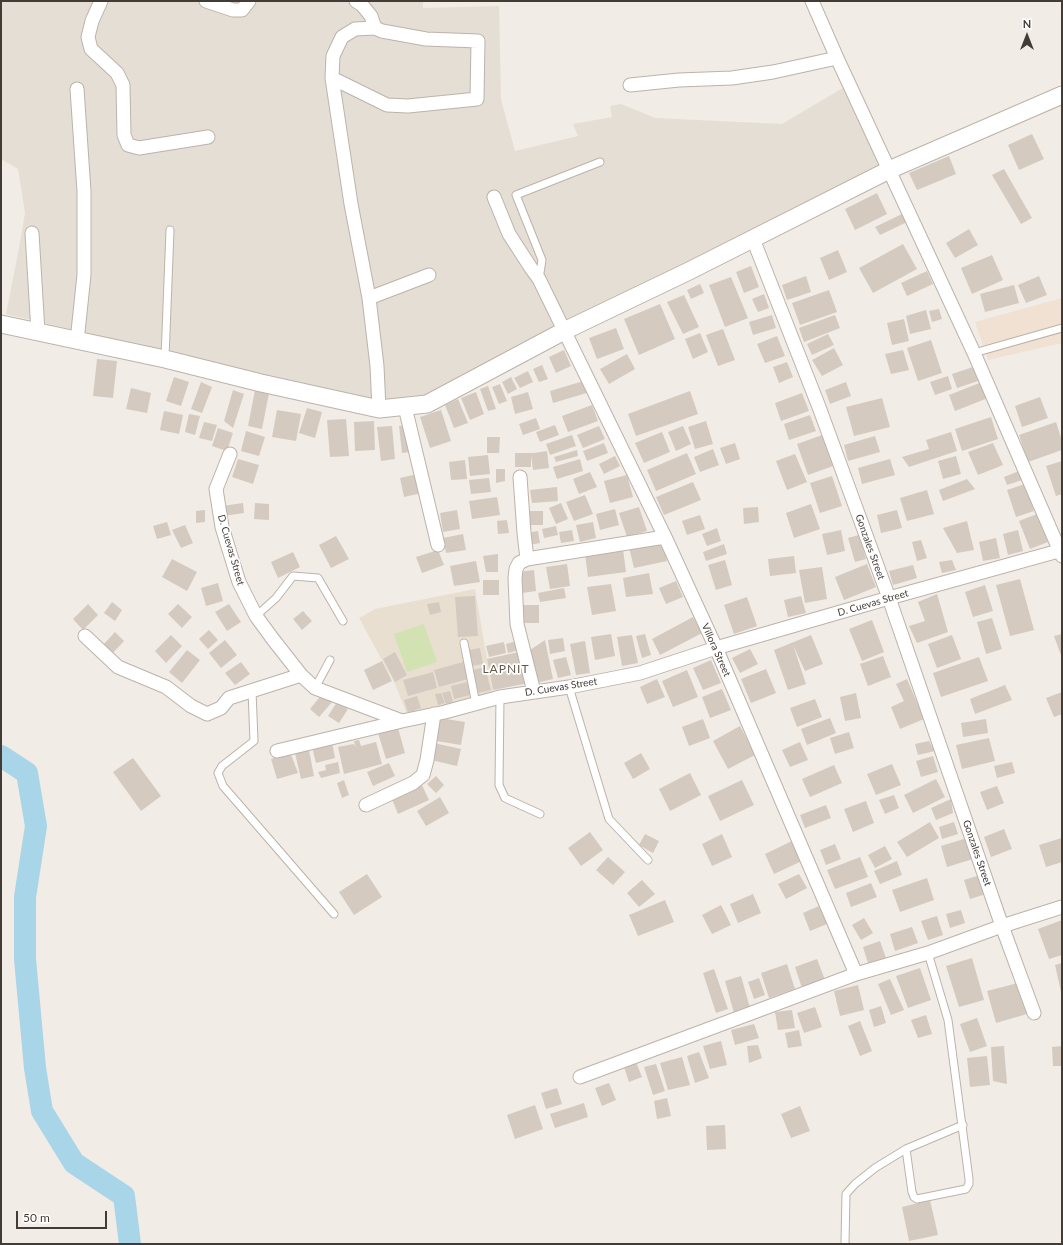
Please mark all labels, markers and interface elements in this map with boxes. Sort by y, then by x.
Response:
north arrow [1007,16,1047,56]
text: N [1023,17,1031,30]
street label: D. Cuevas Street [215,513,247,587]
street label: Gonzales Street [853,513,887,581]
street label: D. Cuevas Street [836,587,910,619]
street label: Villora Street [699,622,733,678]
district label: LAPNIT [482,662,530,676]
street label: D. Cuevas Street [524,675,598,699]
street label: Gonzales Street [960,818,994,888]
scale bar [18,1203,109,1229]
text: 50 m [23,1210,50,1225]

